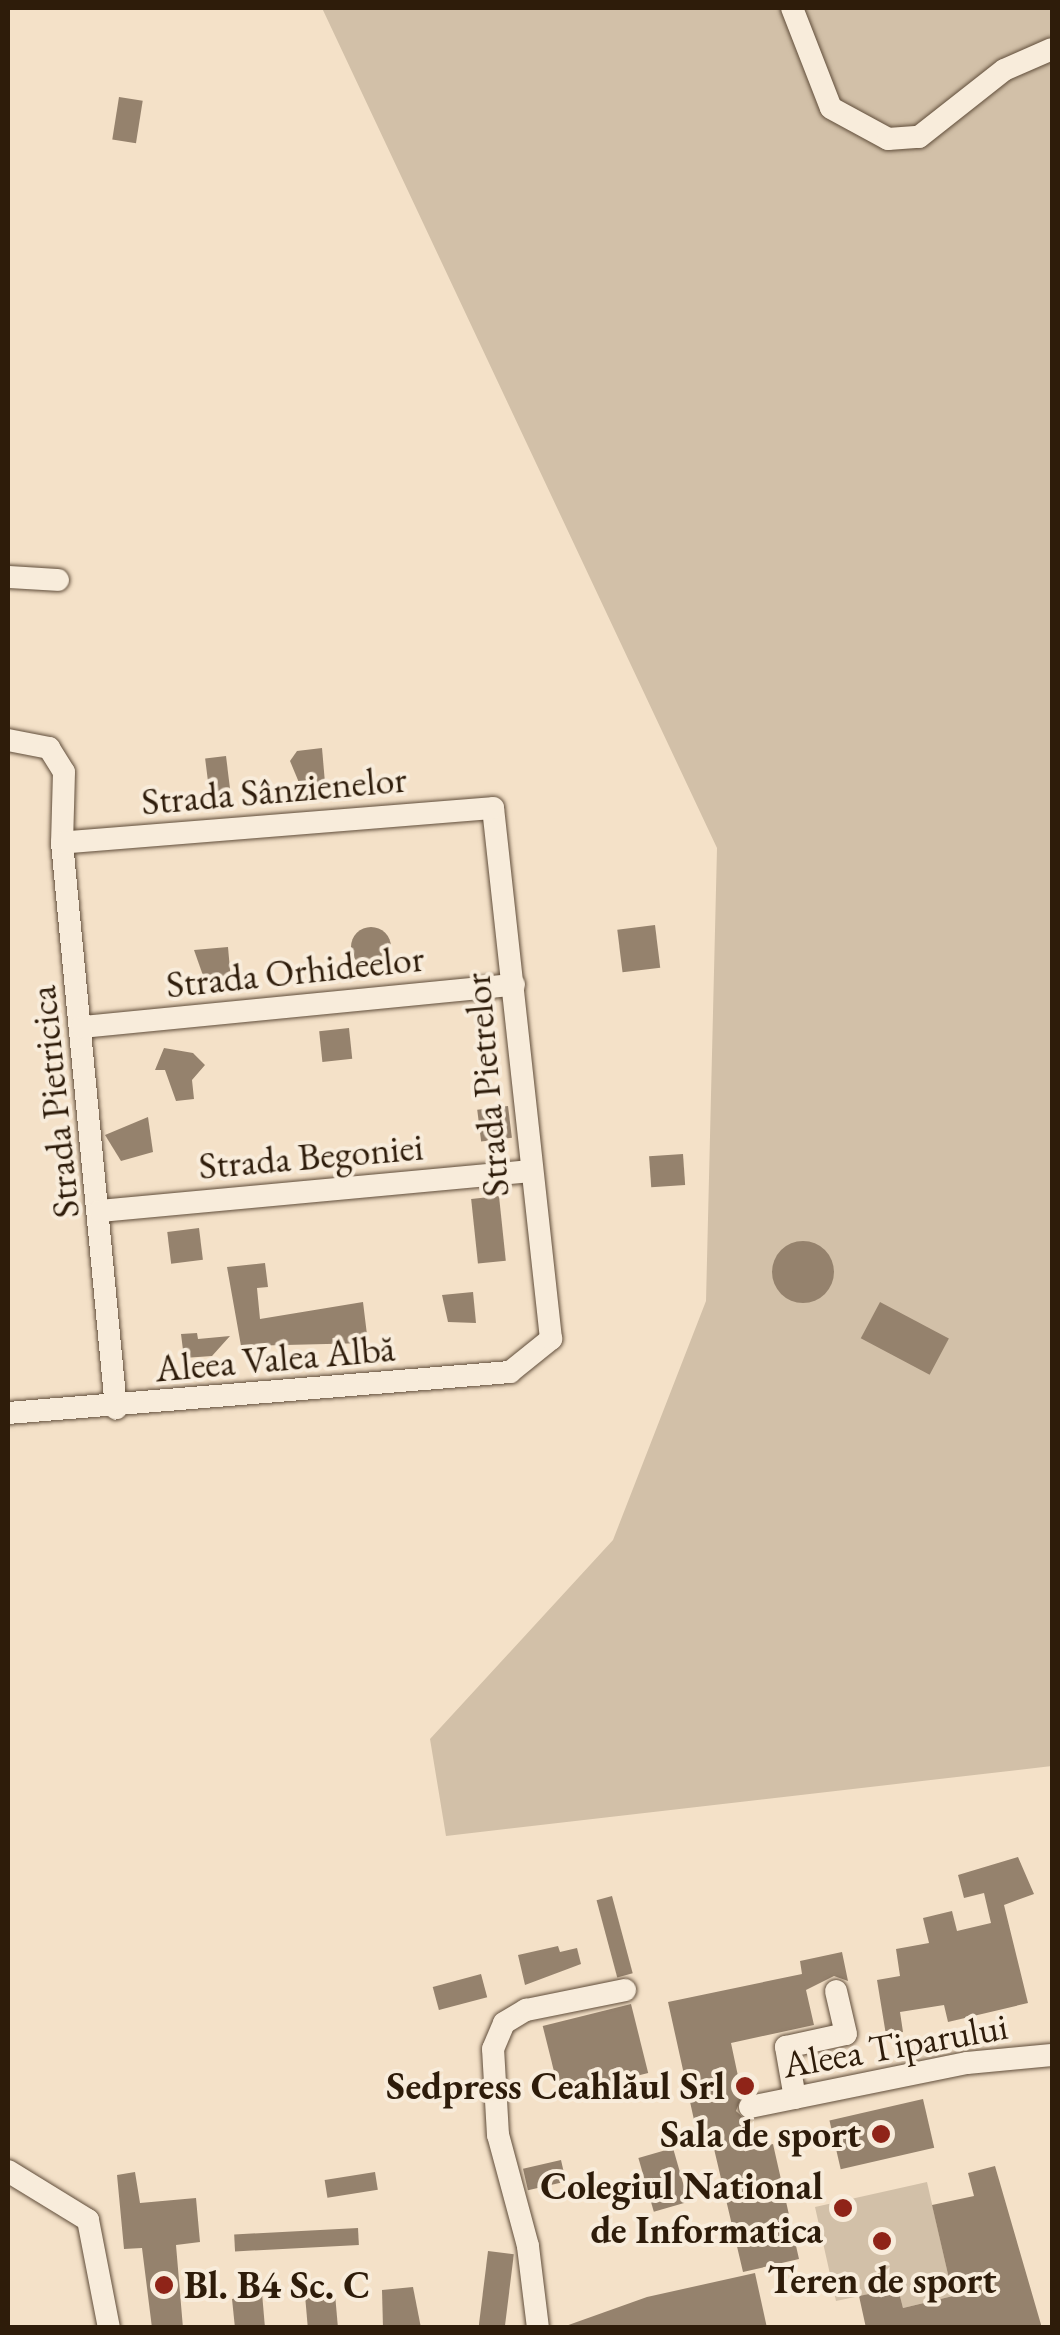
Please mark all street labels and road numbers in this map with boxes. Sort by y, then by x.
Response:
street label: Strada Sânzienelor [139,756,409,824]
street label: Strada Orhideelor [164,935,426,1007]
street label: Strada Pietrelor [453,971,519,1199]
street label: Strada Pietricica [19,984,89,1220]
street label: Strada Begoniei [197,1123,425,1189]
street label: Aleea Valea Albă [153,1325,397,1391]
street label: Aleea Tiparului [779,2003,1011,2087]

